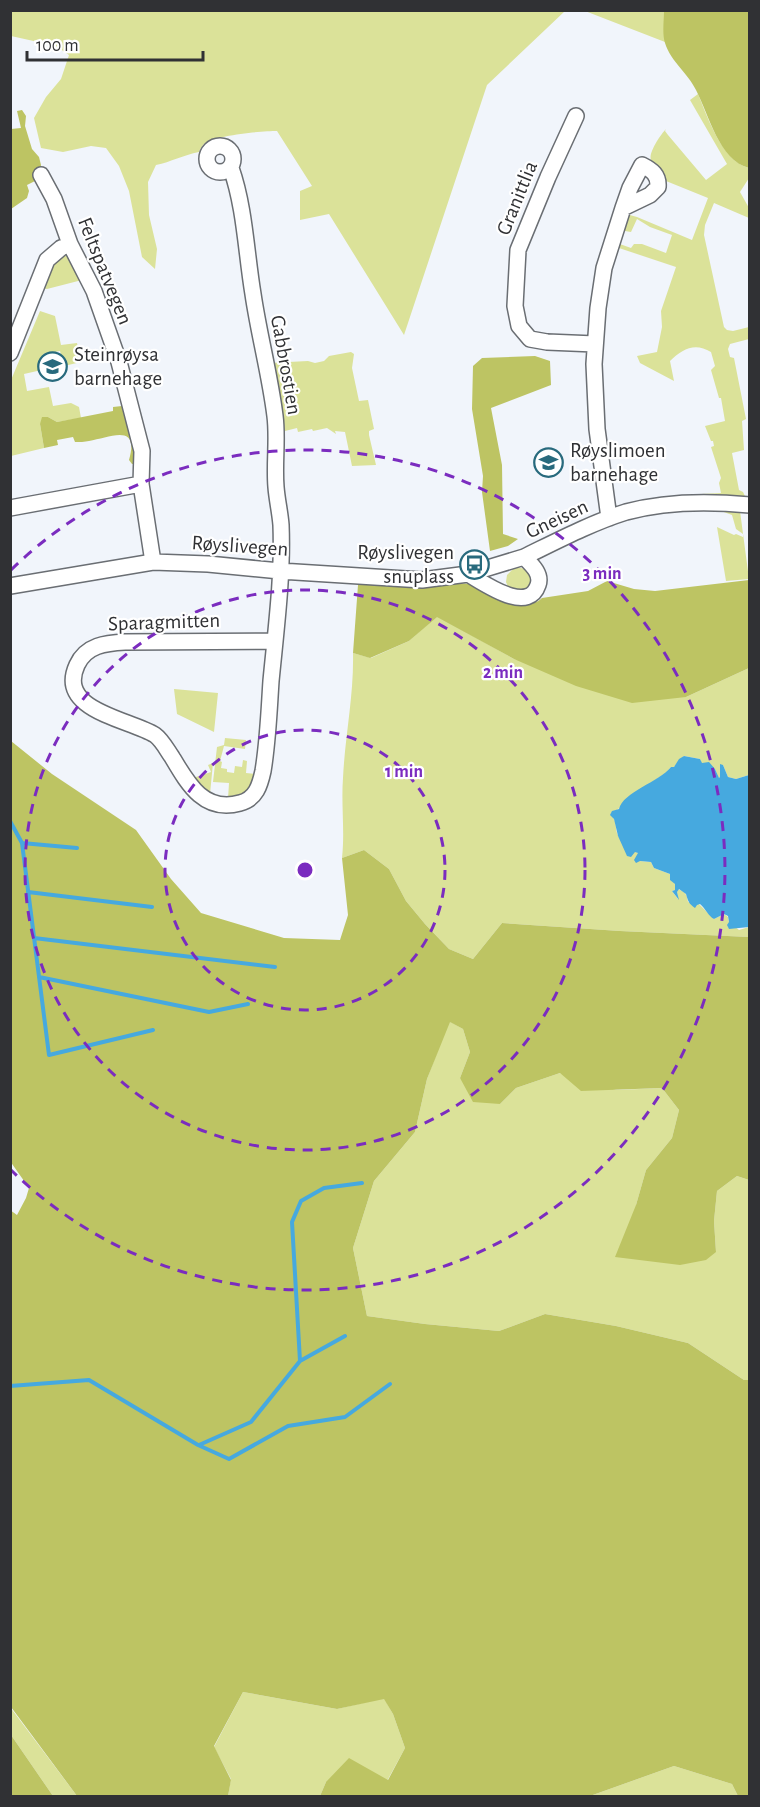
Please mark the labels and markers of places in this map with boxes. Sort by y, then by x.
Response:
place label: Steinrøysa barnehage [74,344,162,389]
school or university icon: Steinrøysa barnehage [37,350,69,382]
place label: Røyslimoen barnehage [570,440,666,485]
school or university icon: Røyslimoen barnehage [533,446,565,478]
place label: Røyslivegen snuplass [357,542,454,587]
bus stop icon: Røyslivegen snuplass [459,548,491,580]
centre of rings [295,860,315,880]

